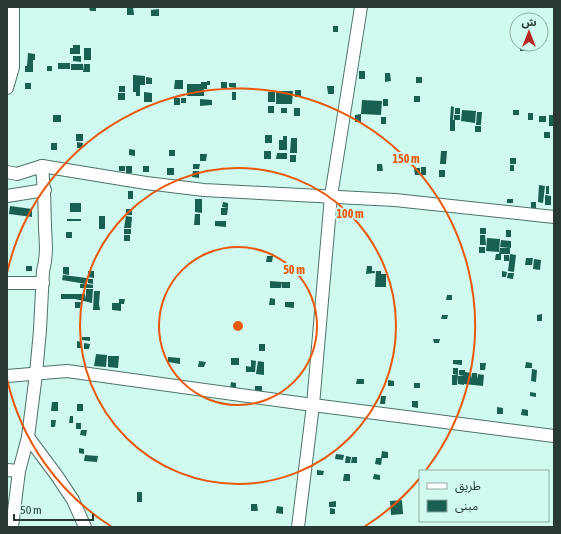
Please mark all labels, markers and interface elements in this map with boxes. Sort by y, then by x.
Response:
north arrow [509,12,549,52]
text: ش [521,16,537,29]
text: 150 m [392,152,420,166]
text: 100 m [336,207,364,221]
text: 50 m [283,263,305,277]
centre of rings [231,319,245,333]
legend [419,470,549,522]
text: طريق [455,479,481,494]
scale bar [14,496,93,522]
text: مبنى [455,499,478,513]
text: 50 m [20,503,42,517]

